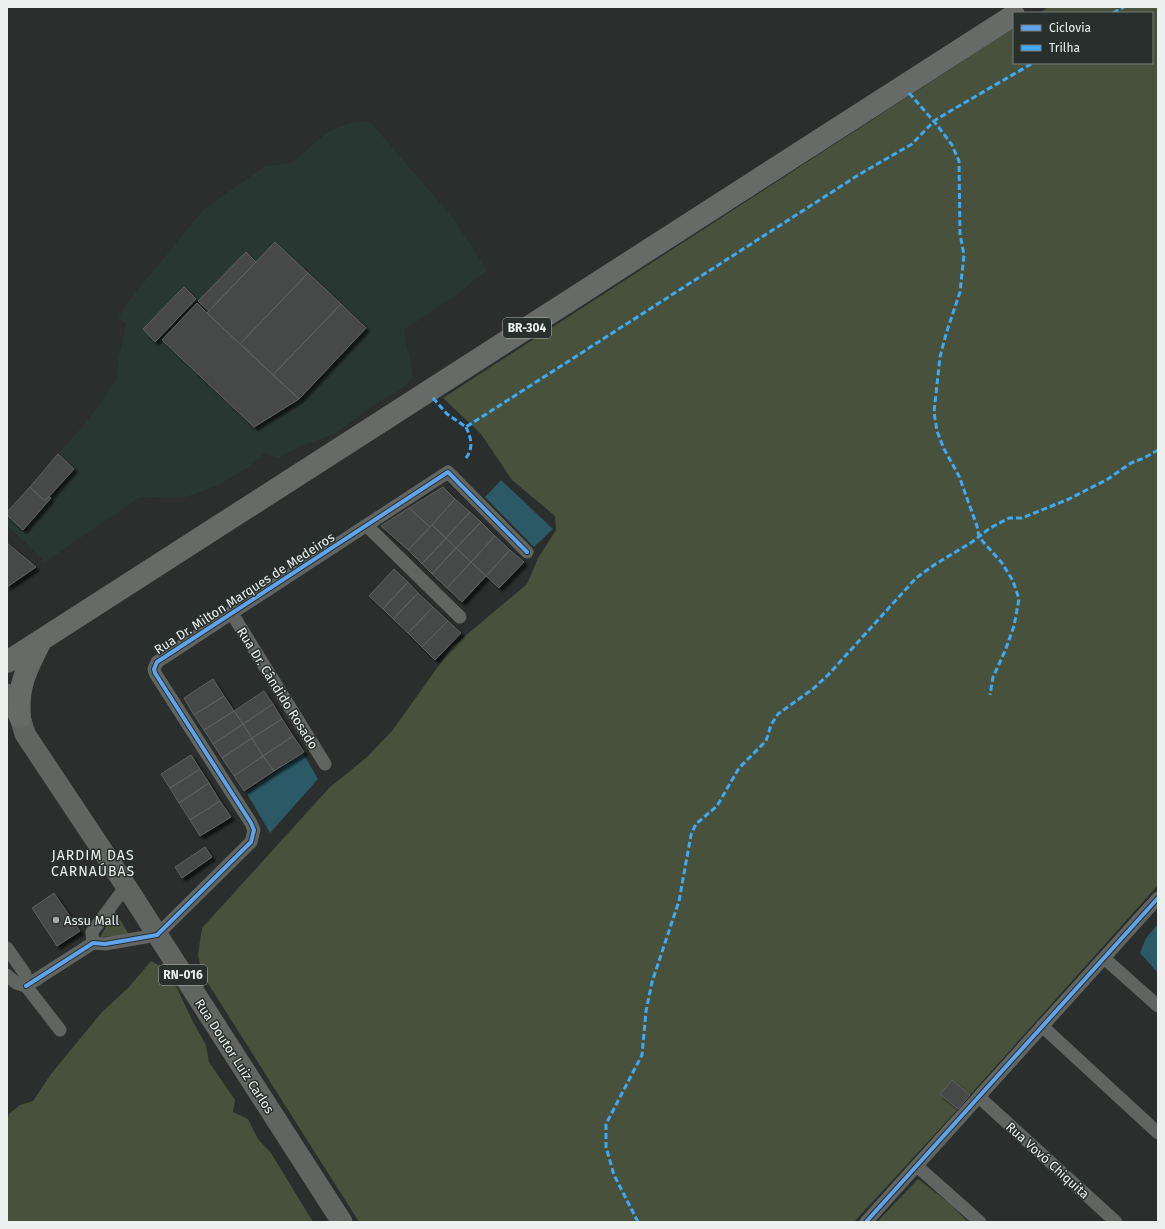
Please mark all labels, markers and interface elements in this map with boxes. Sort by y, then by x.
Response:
legend [1013,12,1153,64]
text: Ciclovia [1049,21,1091,35]
text: Trilha [1049,41,1080,55]
road number: BR-304 [503,318,551,338]
street label: Rua Dr. Milton Marques de Medeiros [151,529,337,657]
street label: Rua Dr. Cândido Rosado [234,625,321,752]
district label: JARDIM DAS CARNAÚBAS [51,847,135,880]
place label: Assu Mall [64,913,119,928]
marker: Assu Mall [51,915,61,925]
road number: RN-016 [159,965,207,985]
street label: Rua Doutor Luiz Carlos [192,996,277,1116]
street label: Rua Vovó Chiquita [1003,1119,1092,1202]

